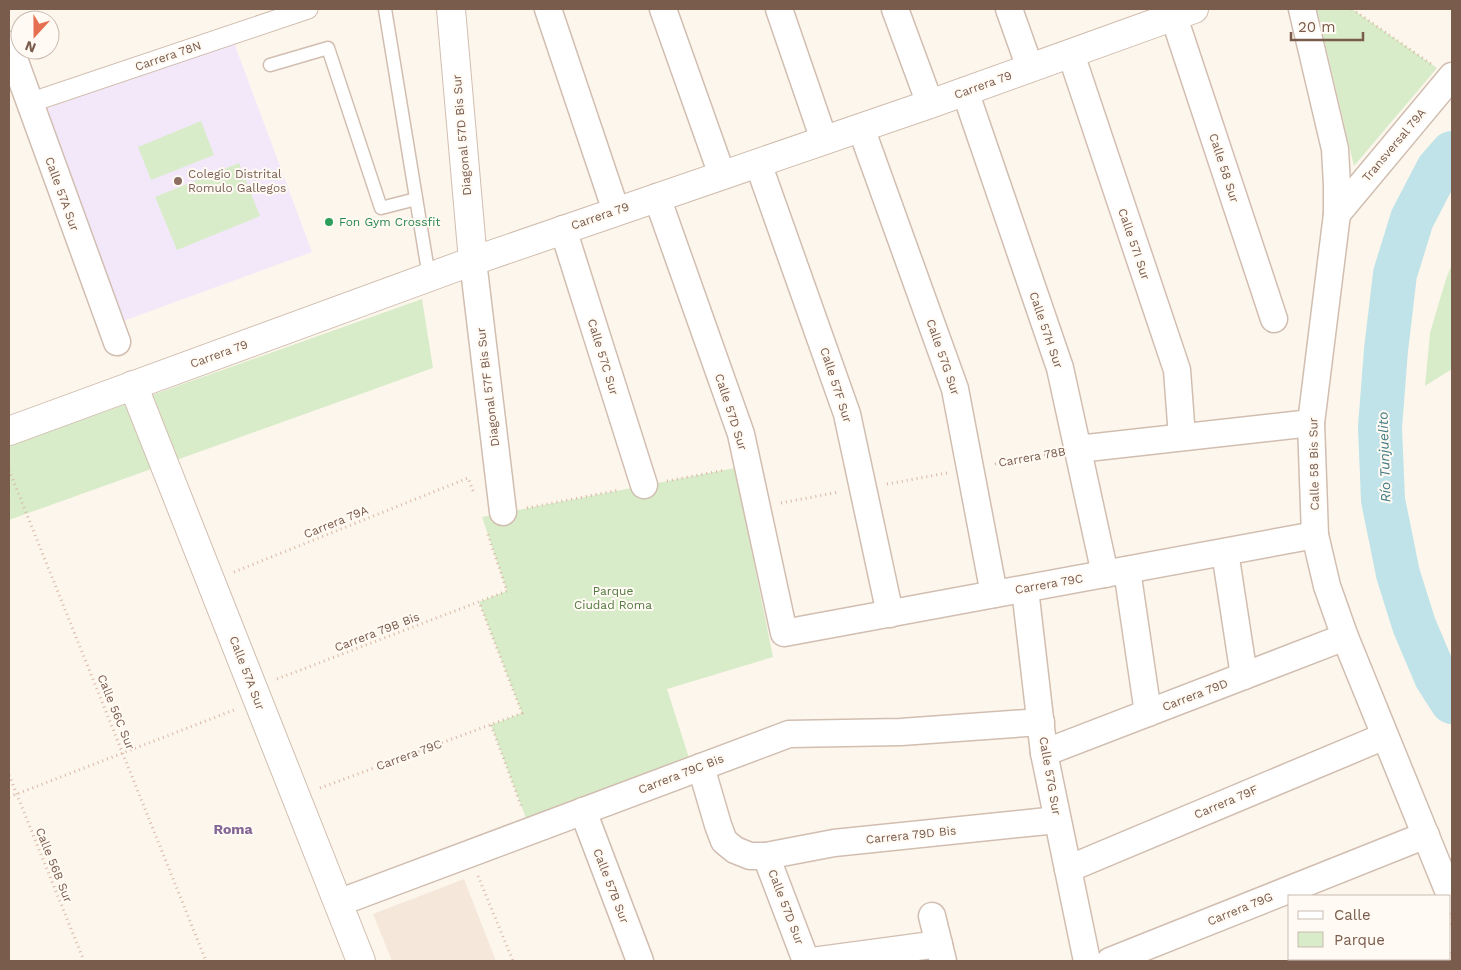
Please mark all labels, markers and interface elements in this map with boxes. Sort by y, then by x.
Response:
north arrow [10,10,60,60]
scale bar [1291,10,1364,42]
text: 20 m [1298,18,1336,36]
text: N [23,38,38,56]
street label: Carrera 78N [133,38,203,74]
street label: Carrera 79 [952,68,1014,102]
street label: Diagonal 57D Bis Sur [450,74,474,196]
street label: Transversal 79A [1359,105,1429,184]
street label: Calle 58 Sur [1206,132,1242,204]
street label: Calle 57A Sur [42,155,82,233]
place label: Colegio Distrital Romulo Gallegos [188,167,286,195]
marker: Colegio Distrital Romulo Gallegos [172,175,184,187]
street label: Carrera 79 [569,200,631,232]
street label: Calle 57I Sur [1115,206,1153,282]
place label: Fon Gym Crossfit [339,215,440,229]
marker: Fon Gym Crossfit [323,216,335,228]
street label: Calle 57H Sur [1026,290,1066,370]
street label: Calle 57C Sur [585,317,621,397]
street label: Calle 57G Sur [923,317,963,397]
street label: Diagonal 57F Bis Sur [474,327,502,447]
street label: Carrera 79 [188,337,250,371]
street label: Calle 57F Sur [817,346,855,424]
street label: Calle 57D Sur [712,372,750,452]
water label: Río Tunjuelito [1374,411,1394,503]
street label: Calle 58 Bis Sur [1306,417,1322,511]
street label: Carrera 78B [997,444,1067,470]
street label: Carrera 79A [302,503,370,541]
street label: Carrera 79C [1014,571,1084,597]
park label: Parque Ciudad Roma [574,584,652,612]
street label: Carrera 79B Bis [333,609,421,655]
street label: Calle 57A Sur [227,634,268,712]
street label: Calle 56C Sur [95,672,137,752]
street label: Carrera 79D [1160,676,1230,714]
street label: Calle 57G Sur [1036,736,1064,817]
street label: Carrera 79C [374,737,444,773]
street label: Carrera 79C Bis [636,751,726,797]
street label: Carrera 79F [1192,782,1260,822]
district label: Roma [213,821,254,837]
street label: Carrera 79D Bis [865,823,957,847]
street label: Calle 56B Sur [33,826,75,905]
street label: Calle 57B Sur [590,847,632,925]
street label: Calle 57D Sur [765,867,807,947]
street label: Carrera 79G [1205,890,1275,928]
legend [1288,895,1451,960]
text: Calle [1334,906,1371,924]
text: Parque [1334,931,1385,949]

